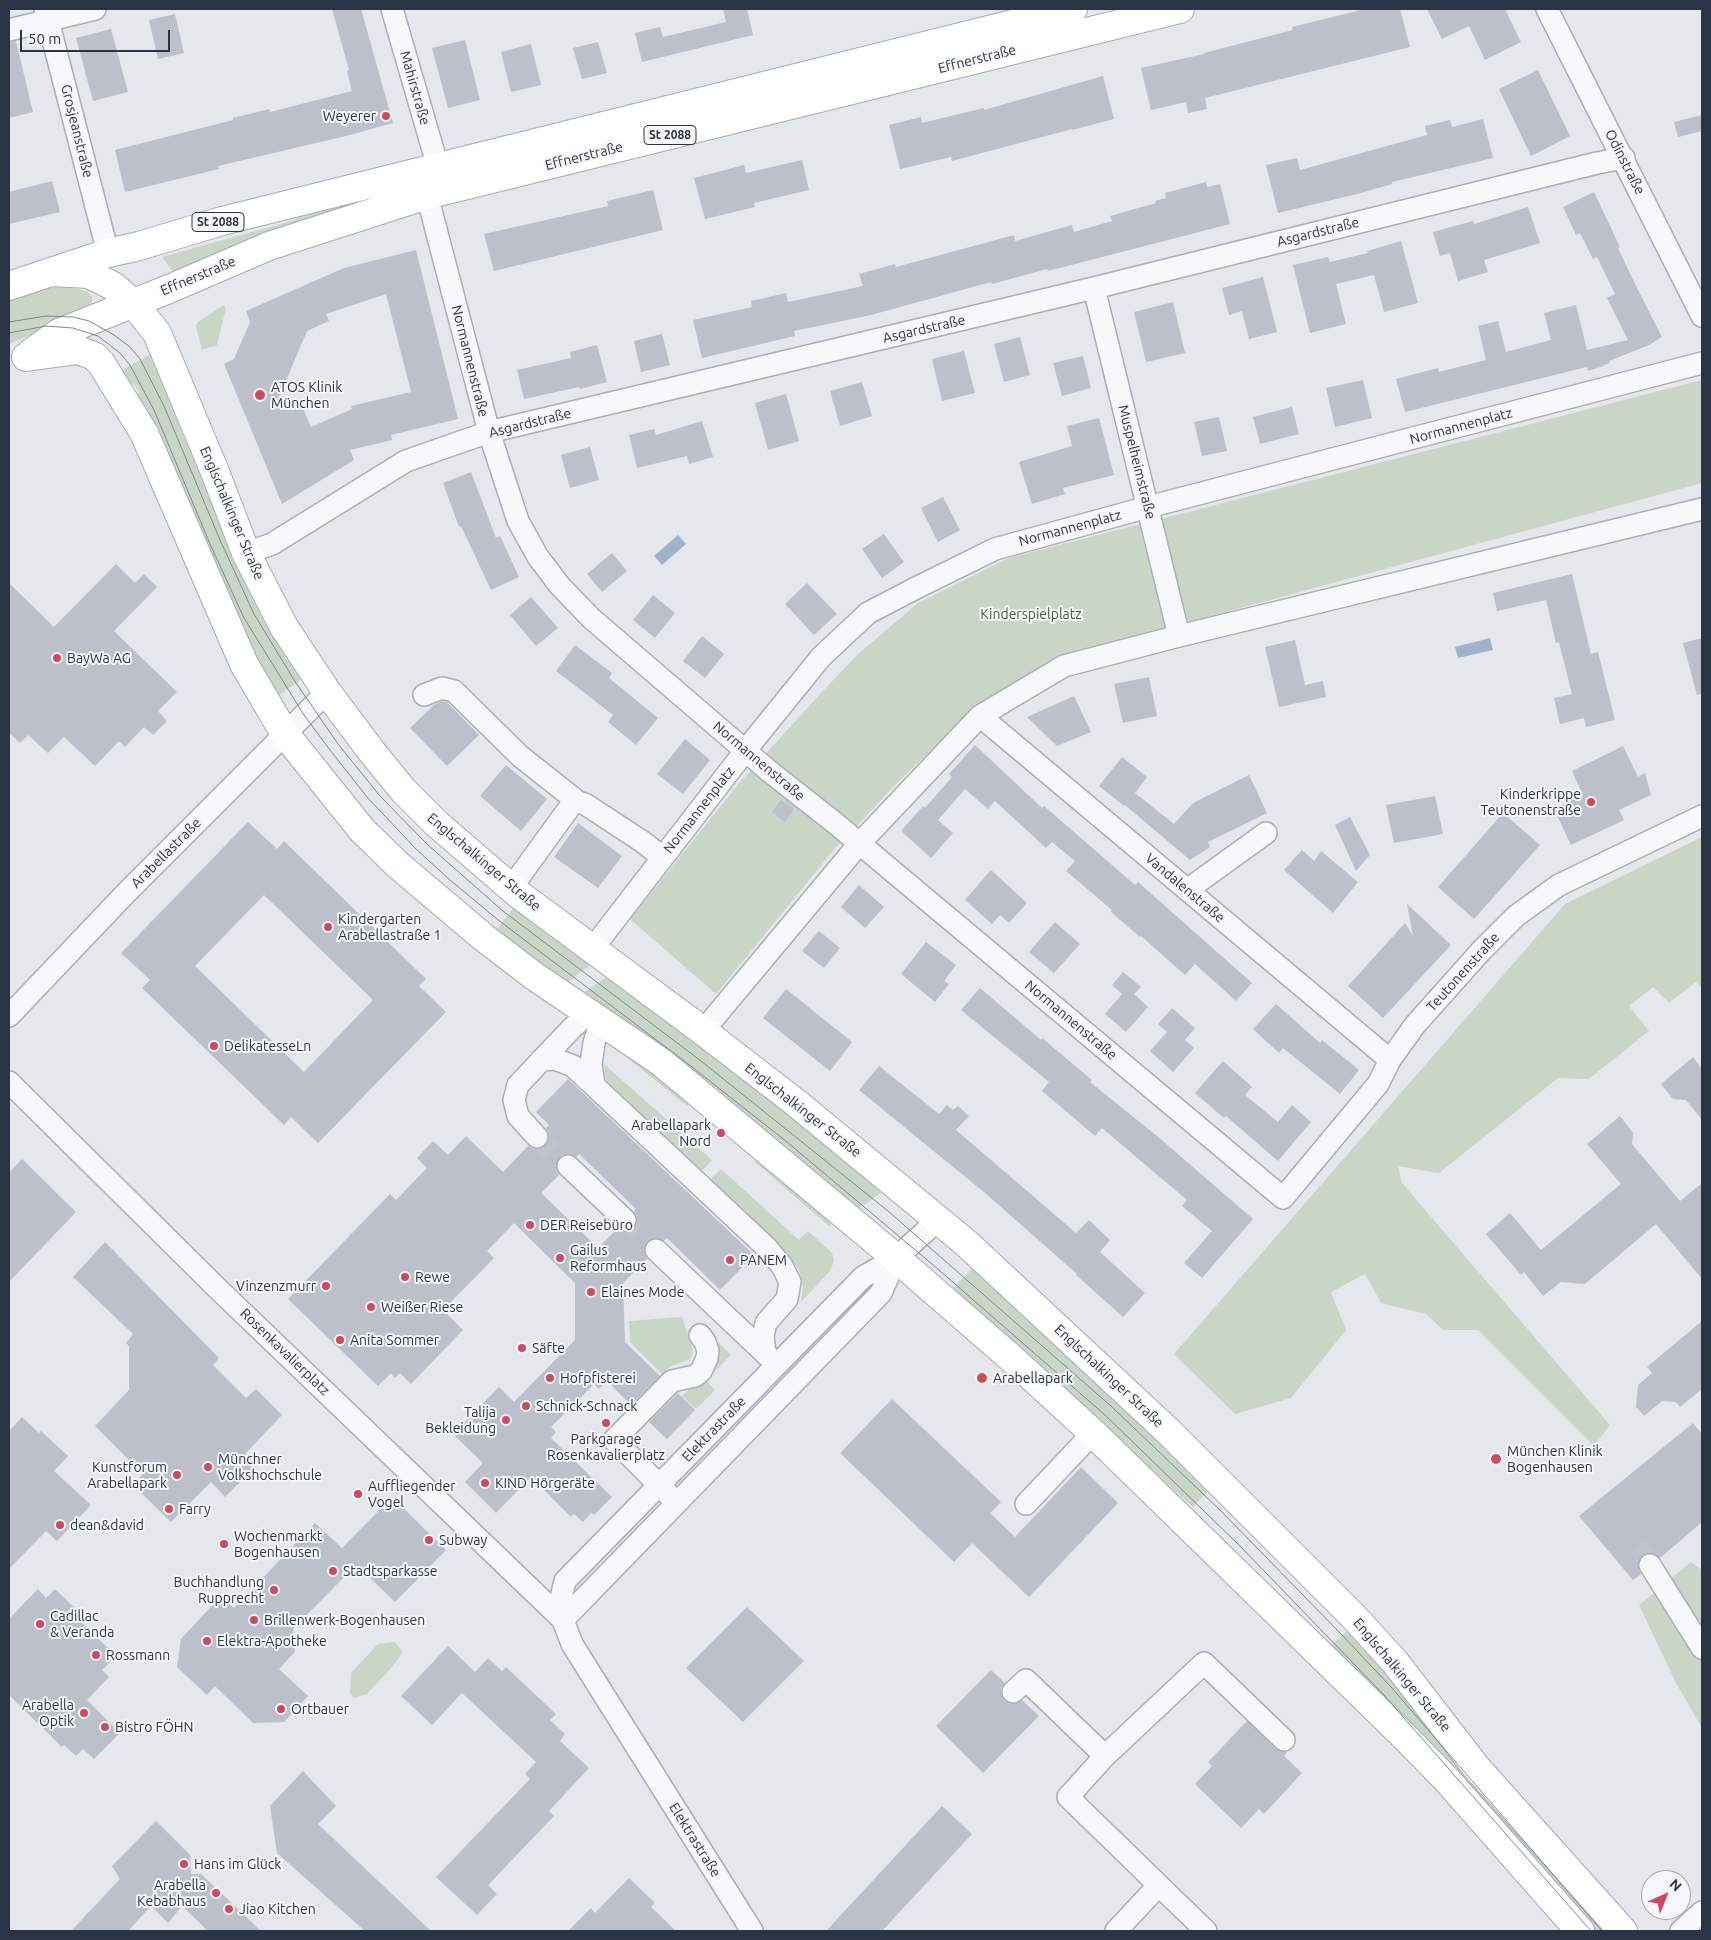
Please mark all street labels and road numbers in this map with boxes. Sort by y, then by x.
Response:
street label: Effnerstraße [936,41,1018,77]
street label: Mahirstraße [396,49,434,127]
street label: Grosjeanstraße [57,83,97,179]
road number: St 2088 [644,126,696,144]
street label: Odinstraße [1601,127,1649,197]
street label: Effnerstraße [543,138,625,174]
road number: St 2088 [192,212,244,232]
street label: Asgardstraße [1275,214,1361,250]
street label: Effnerstraße [158,253,238,299]
street label: Normannenstraße [448,303,492,419]
street label: Asgardstraße [881,311,967,347]
street label: Muspelheimstraße [1115,403,1159,521]
street label: Normannenplatz [1408,404,1514,448]
street label: Asgardstraße [487,405,573,441]
street label: Englschalkinger Straße [196,444,268,582]
street label: Normannenplatz [1017,506,1123,550]
street label: Normannenstraße [710,718,808,804]
street label: Normannenplatz [660,763,738,857]
street label: Englschalkinger Straße [424,810,544,914]
street label: Arabellastraße [127,814,205,892]
street label: Vandalenstraße [1142,850,1228,926]
street label: Teutonenstraße [1423,929,1503,1015]
street label: Normannenstraße [1022,977,1120,1063]
street label: Englschalkinger Straße [741,1059,865,1161]
street label: Rosenkavalierplatz [237,1305,333,1399]
street label: Englschalkinger Straße [1051,1321,1167,1431]
street label: Elektrastraße [679,1393,749,1465]
street label: Englschalkinger Straße [1350,1615,1454,1735]
street label: Elektrastraße [665,1800,725,1880]

